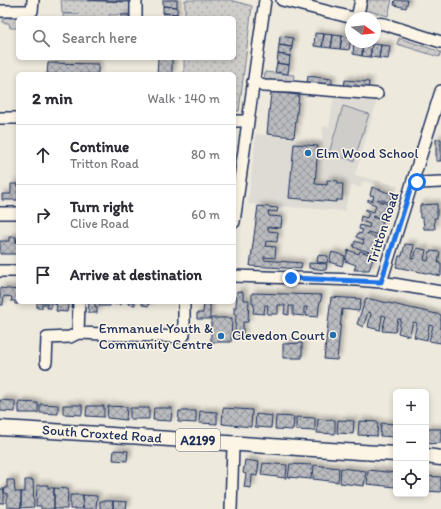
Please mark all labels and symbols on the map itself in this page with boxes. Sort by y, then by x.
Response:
north arrow [345,12,381,48]
place label: Elm Wood School [316,145,419,162]
marker: Elm Wood School [303,148,313,158]
route start [408,173,426,191]
street label: Tritton Road [363,190,403,266]
route end [282,269,300,287]
place label: Emmanuel Youth & Community Centre [99,320,213,353]
place label: Clevedon Court [232,327,325,344]
marker: Clevedon Court [328,330,338,340]
marker: Emmanuel Youth & Community Centre [216,331,226,341]
street label: South Croxted Road [42,421,163,447]
road number: A2199 [176,429,220,451]

